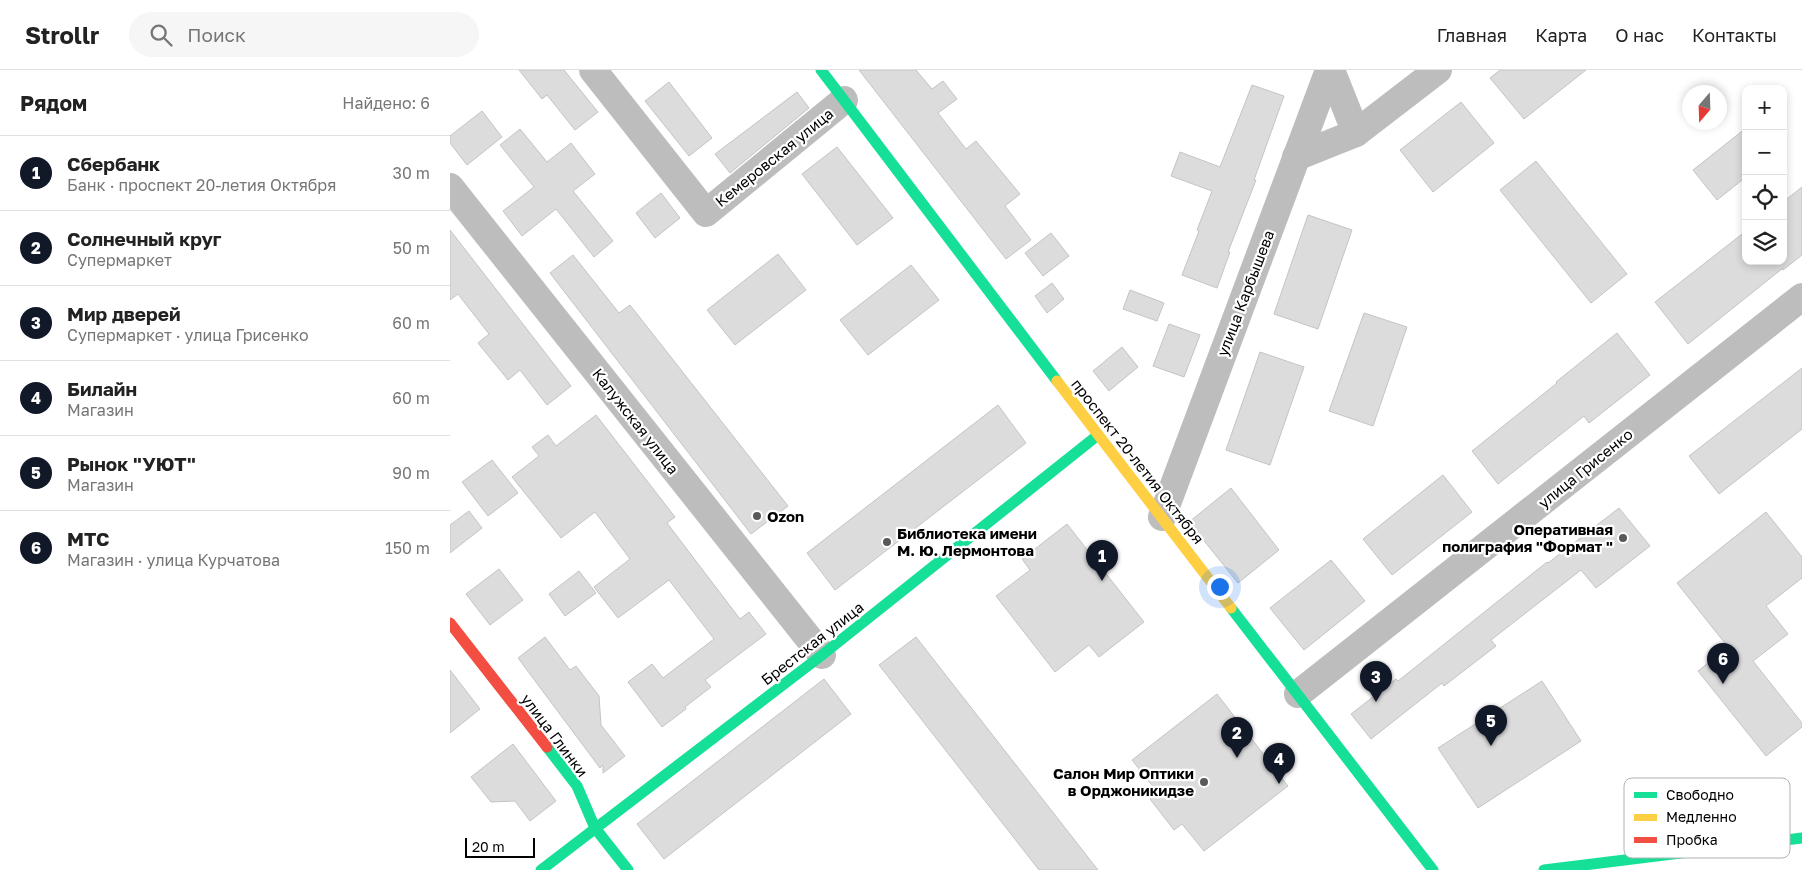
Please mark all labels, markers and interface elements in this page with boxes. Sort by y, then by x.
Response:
search box [129,12,479,57]
text: Strollr [25,20,99,49]
icon: search [147,21,175,49]
text: Поиск [187,23,246,46]
text: Главная [1437,24,1507,46]
text: Карта [1535,24,1587,46]
text: О нас [1615,24,1664,46]
text: Контакты [1692,24,1777,46]
north arrow [1682,85,1727,130]
map controls [1742,85,1787,265]
button: + [1742,85,1787,130]
text: Рядом [20,90,87,116]
text: Найдено: 6 [342,93,430,113]
street label: Кемеровская улица [711,104,837,210]
button: − [1742,130,1787,175]
text: Сбербанк [67,152,160,175]
text: 1 [32,163,40,183]
text: 30 m [393,163,430,183]
text: Банк · проспект 20-летия Октября [67,175,336,195]
button: locate [1742,175,1787,220]
button: layers [1742,220,1787,265]
text: Солнечный круг [67,227,222,250]
street label: улица Карбышева [1213,227,1277,359]
text: 2 [31,238,41,258]
text: 50 m [393,238,430,258]
text: Супермаркет [67,250,172,270]
text: Мир дверей [67,302,181,325]
text: 3 [31,313,41,333]
text: 60 m [392,313,430,333]
text: Супермаркет · улица Грисенко [67,325,309,345]
street label: Калужская улица [589,365,683,477]
street label: проспект 20-летия Октября [1068,375,1208,547]
text: Билайн [67,377,137,400]
text: 4 [31,388,41,408]
text: 60 m [392,388,430,408]
text: Магазин [67,400,134,420]
street label: улица Грисенко [1534,424,1636,512]
text: Рынок "УЮТ" [67,452,196,475]
text: 5 [31,463,41,483]
text: 90 m [392,463,430,483]
text: Магазин [67,475,134,495]
place label: Ozon [767,507,804,525]
marker: Ozon [751,510,763,522]
place label: Оперативная полиграфия "Формат " [1442,520,1613,555]
place label: Библиотека имени М. Ю. Лермонтова [897,524,1037,559]
text: МТС [67,527,110,550]
marker: Оперативная полиграфия "Формат " [1617,532,1629,544]
marker: Библиотека имени М. Ю. Лермонтова [881,536,893,548]
text: 6 [31,538,41,558]
text: 150 m [385,538,430,558]
pin: 1 [1086,540,1118,581]
text: Магазин · улица Курчатова [67,550,280,570]
your location [1207,574,1233,600]
street label: Брестская улица [757,598,867,688]
pin: 6 [1707,643,1739,684]
pin: 3 [1360,661,1392,702]
street label: улица Глинки [518,690,592,780]
pin: 5 [1475,705,1507,746]
pin: 2 [1221,717,1253,758]
pin: 4 [1263,743,1295,784]
place label: Салон Мир Оптики в Орджоникидзе [1053,764,1194,799]
marker: Салон Мир Оптики в Орджоникидзе [1198,776,1210,788]
legend [1624,778,1790,858]
text: Свободно [1666,786,1734,803]
text: Медленно [1666,808,1737,825]
text: Пробка [1666,831,1718,848]
scale bar [465,835,535,858]
text: 20 m [472,838,505,855]

